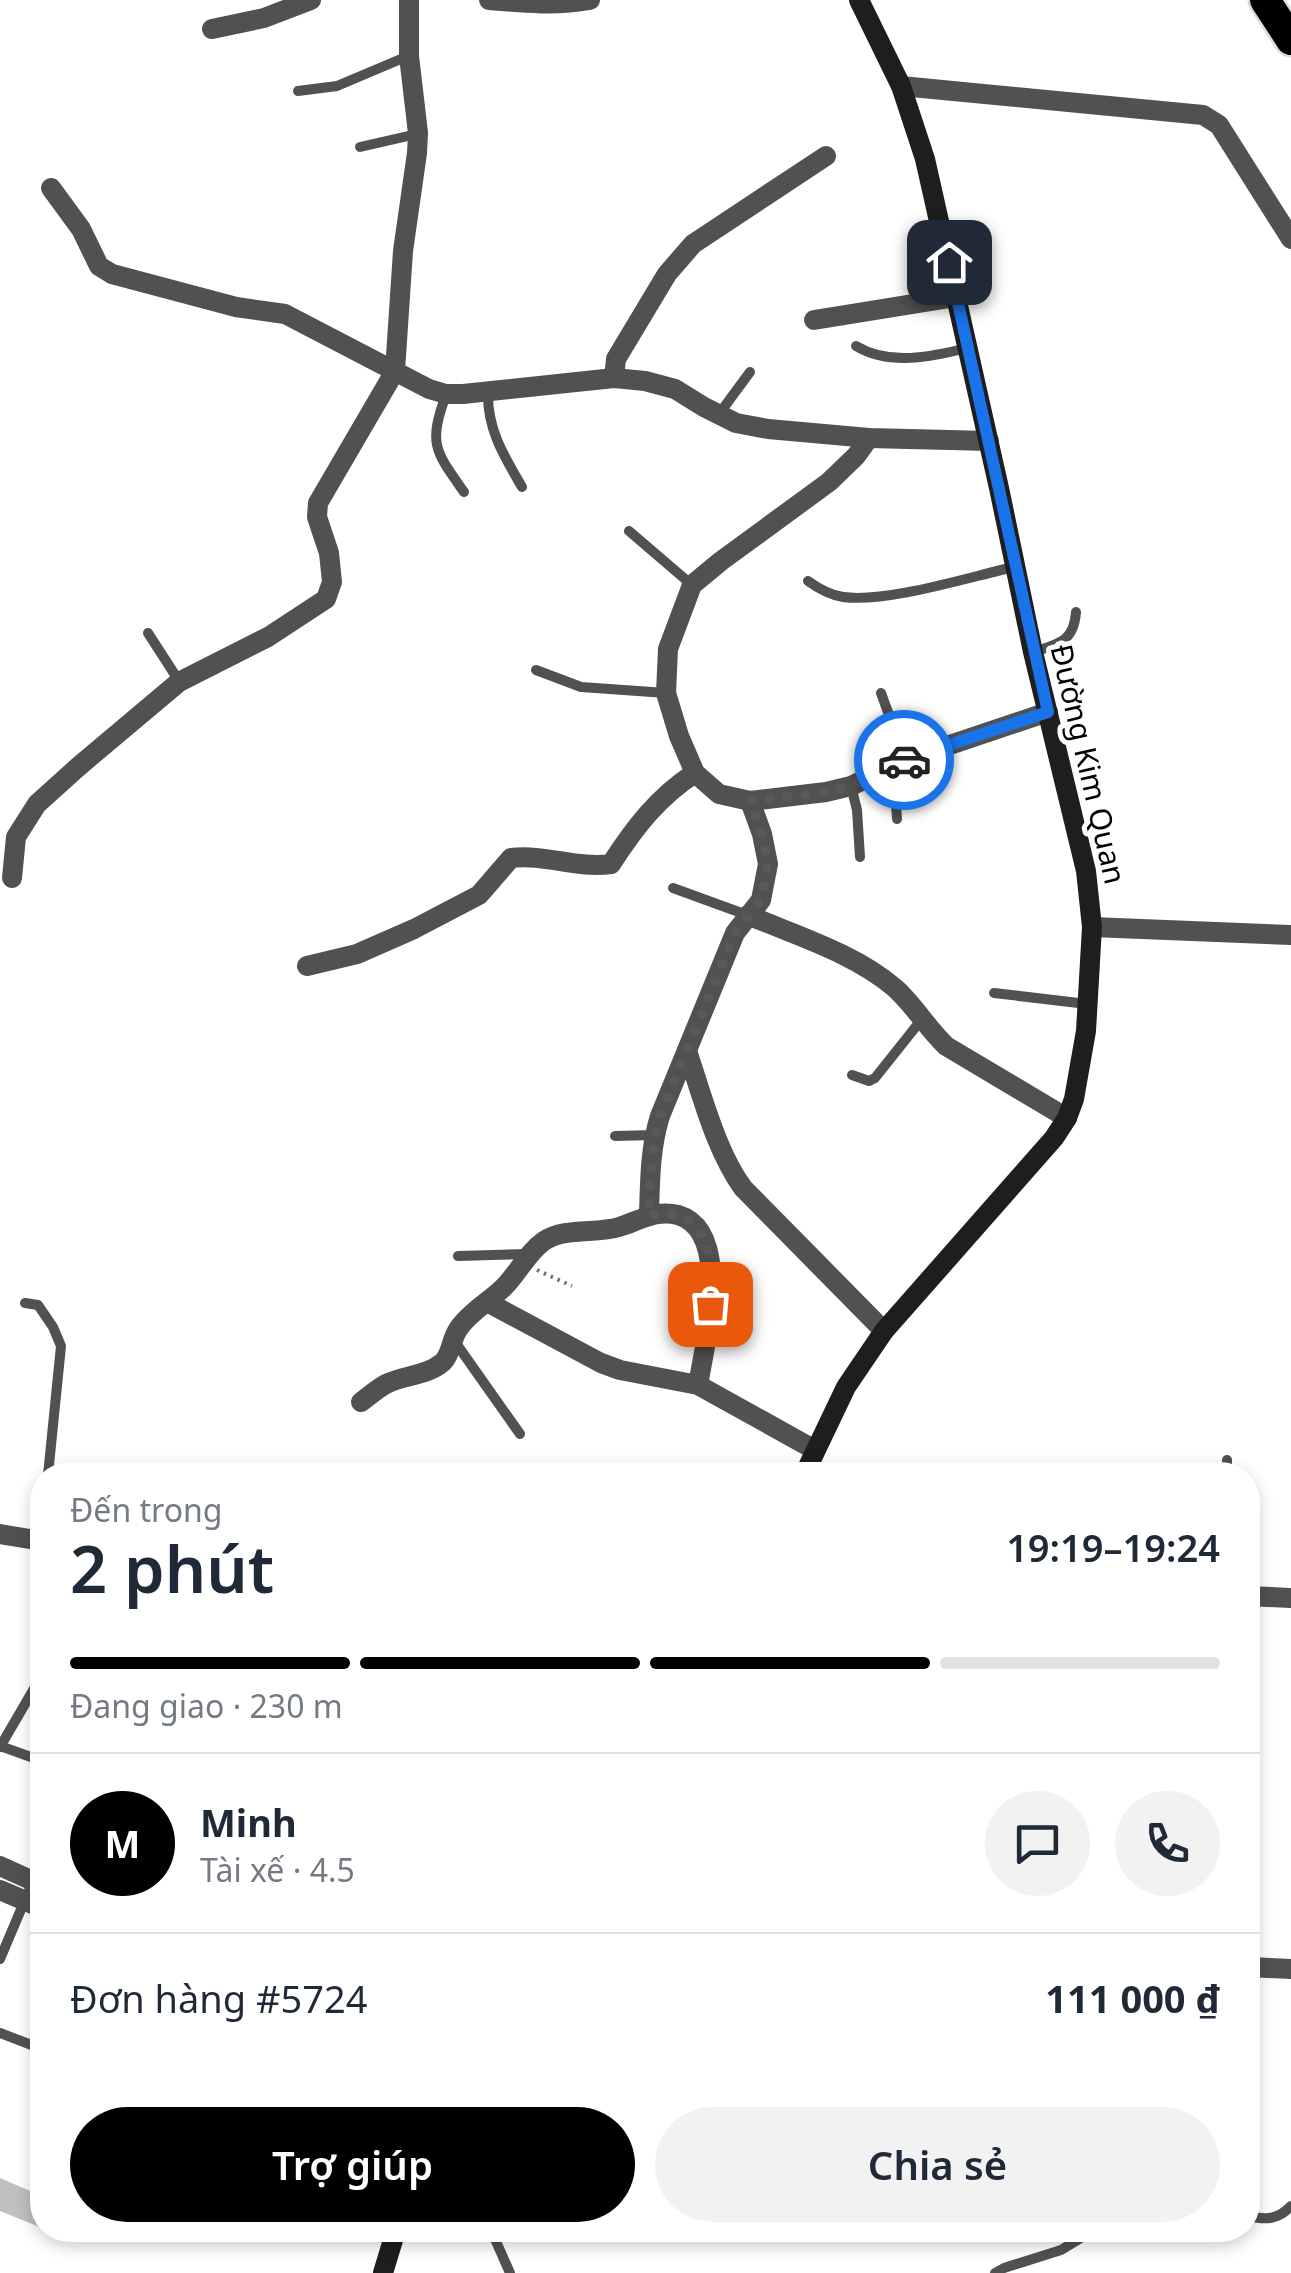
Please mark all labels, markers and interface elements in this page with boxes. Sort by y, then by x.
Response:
pin [907,220,992,305]
icon: home [922,235,977,290]
street label: Đường Kim Quan [1041,640,1137,888]
courier [854,710,954,810]
icon: car [877,733,932,788]
pin [668,1262,753,1347]
icon: bag [683,1277,738,1332]
text: Đến trong [70,1488,222,1531]
text: 19:19–19:24 [1006,1521,1220,1573]
text: 2 phút [70,1524,274,1612]
text: Đang giao · 230 m [70,1684,343,1727]
button: chat [985,1791,1090,1896]
button: phone [1115,1791,1220,1896]
text: Minh [200,1796,297,1848]
text: M [105,1817,140,1869]
text: Tài xế · 4.5 [200,1848,355,1891]
text: Đơn hàng #5724 [70,1972,368,2024]
text: 111 000 ₫ [1045,1972,1220,2024]
button: Trợ giúp [70,2107,635,2222]
button: Chia sẻ [655,2107,1220,2222]

